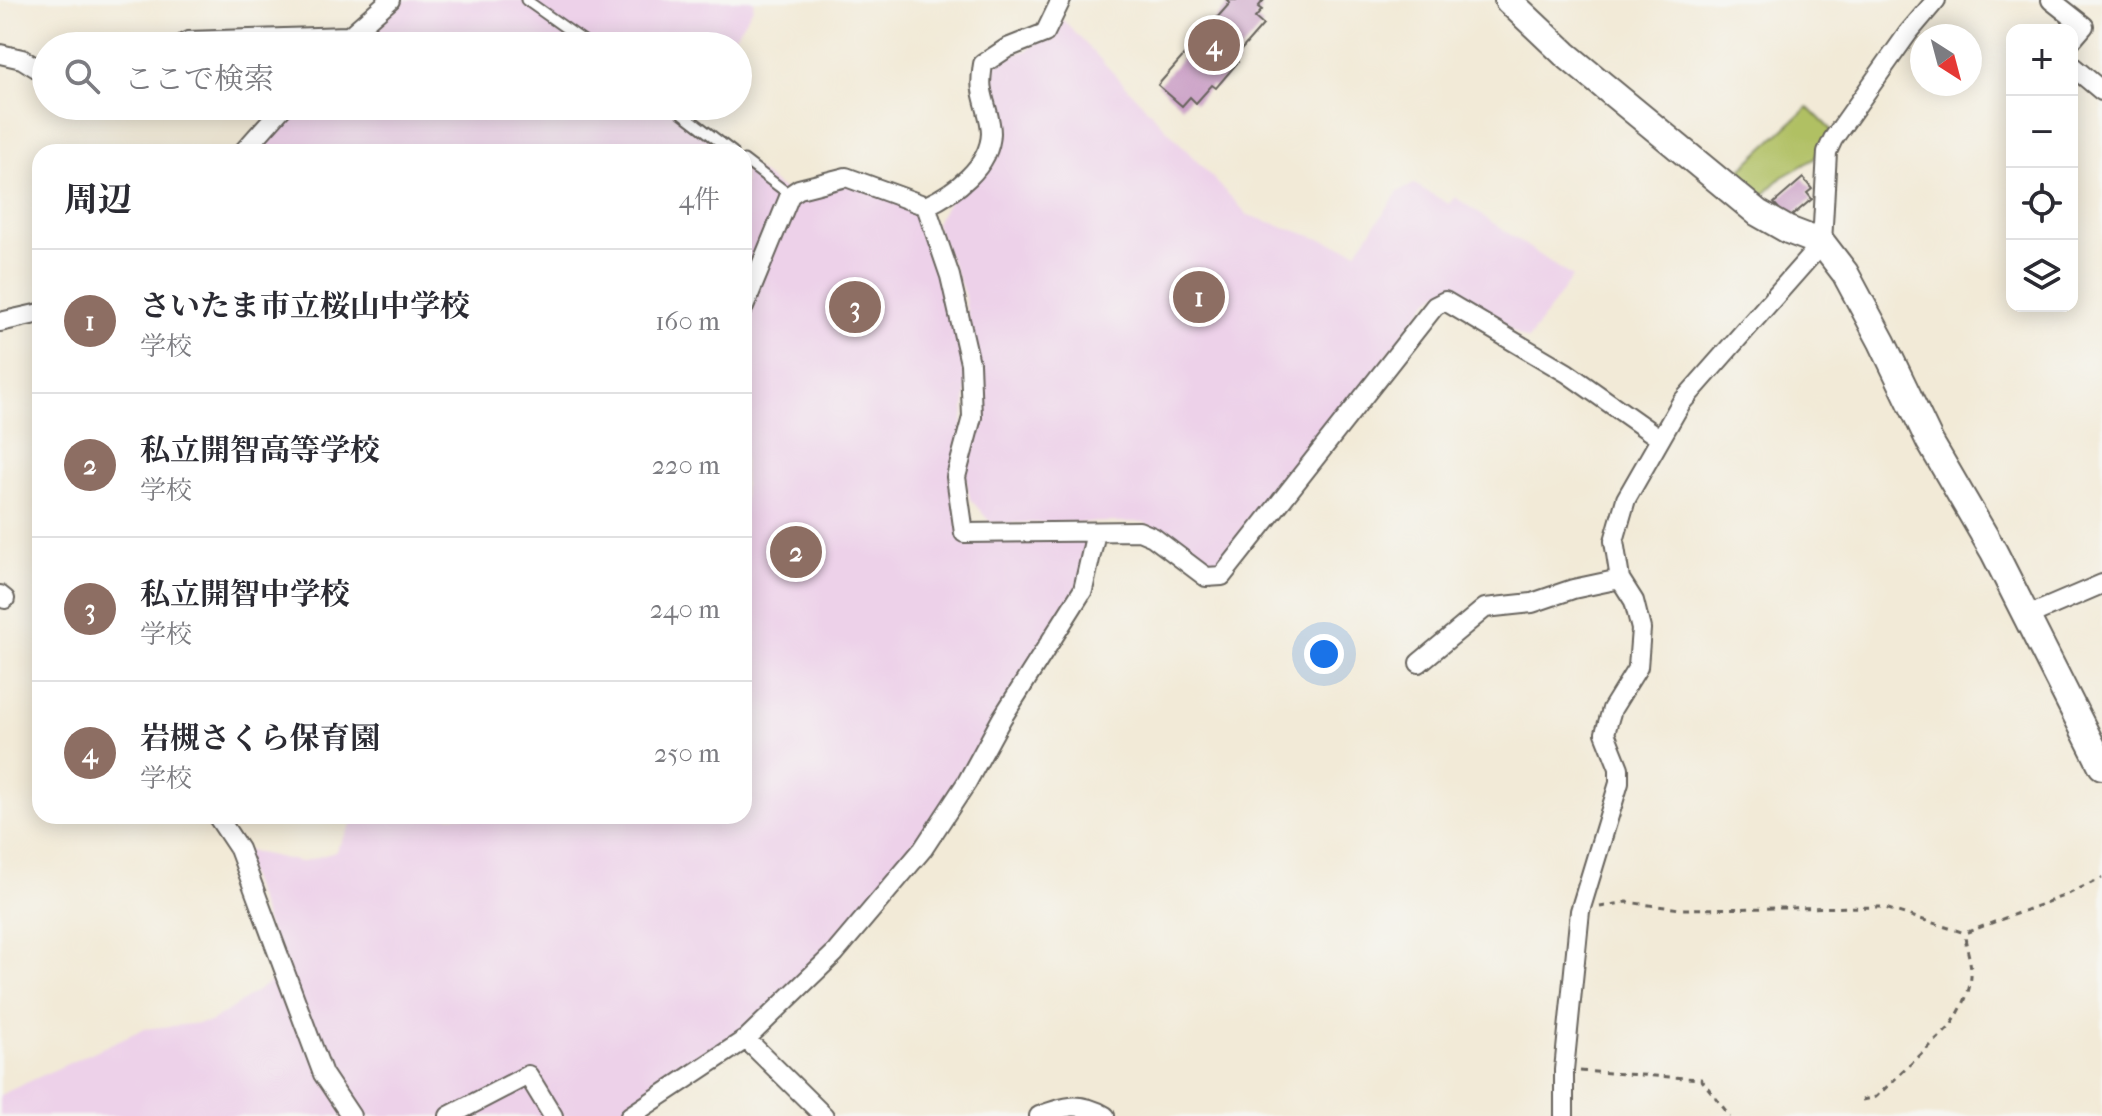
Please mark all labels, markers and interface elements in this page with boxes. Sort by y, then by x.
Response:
pin: 4 [1188,15,1240,75]
north arrow [1910,24,1982,96]
map controls [2006,24,2078,312]
button: + [2006,24,2078,96]
search box [32,32,752,120]
icon: search [60,54,104,98]
text: ここで検索 [124,62,274,97]
button: − [2006,96,2078,168]
button: locate [2006,168,2078,240]
text: 周辺 [64,180,132,220]
text: 4件 [679,184,720,215]
button: layers [2006,240,2078,312]
pin: 1 [1173,267,1225,327]
pin: 3 [829,277,881,337]
text: さいたま市立桜山中学校 [140,289,470,324]
text: 1 [85,306,95,337]
text: 160 m [655,306,720,337]
text: 学校 [140,331,192,362]
text: 私立開智高等学校 [140,433,380,468]
text: 2 [83,450,97,481]
text: 220 m [652,450,720,481]
text: 学校 [140,475,192,506]
pin: 2 [770,522,822,582]
text: 私立開智中学校 [140,577,350,612]
text: 3 [85,594,95,625]
text: 240 m [650,594,720,625]
text: 学校 [140,619,192,650]
your location [1304,634,1344,674]
text: 岩槻さくら保育園 [140,721,380,756]
text: 4 [82,738,98,769]
text: 250 m [654,738,720,769]
text: 学校 [140,763,192,794]

